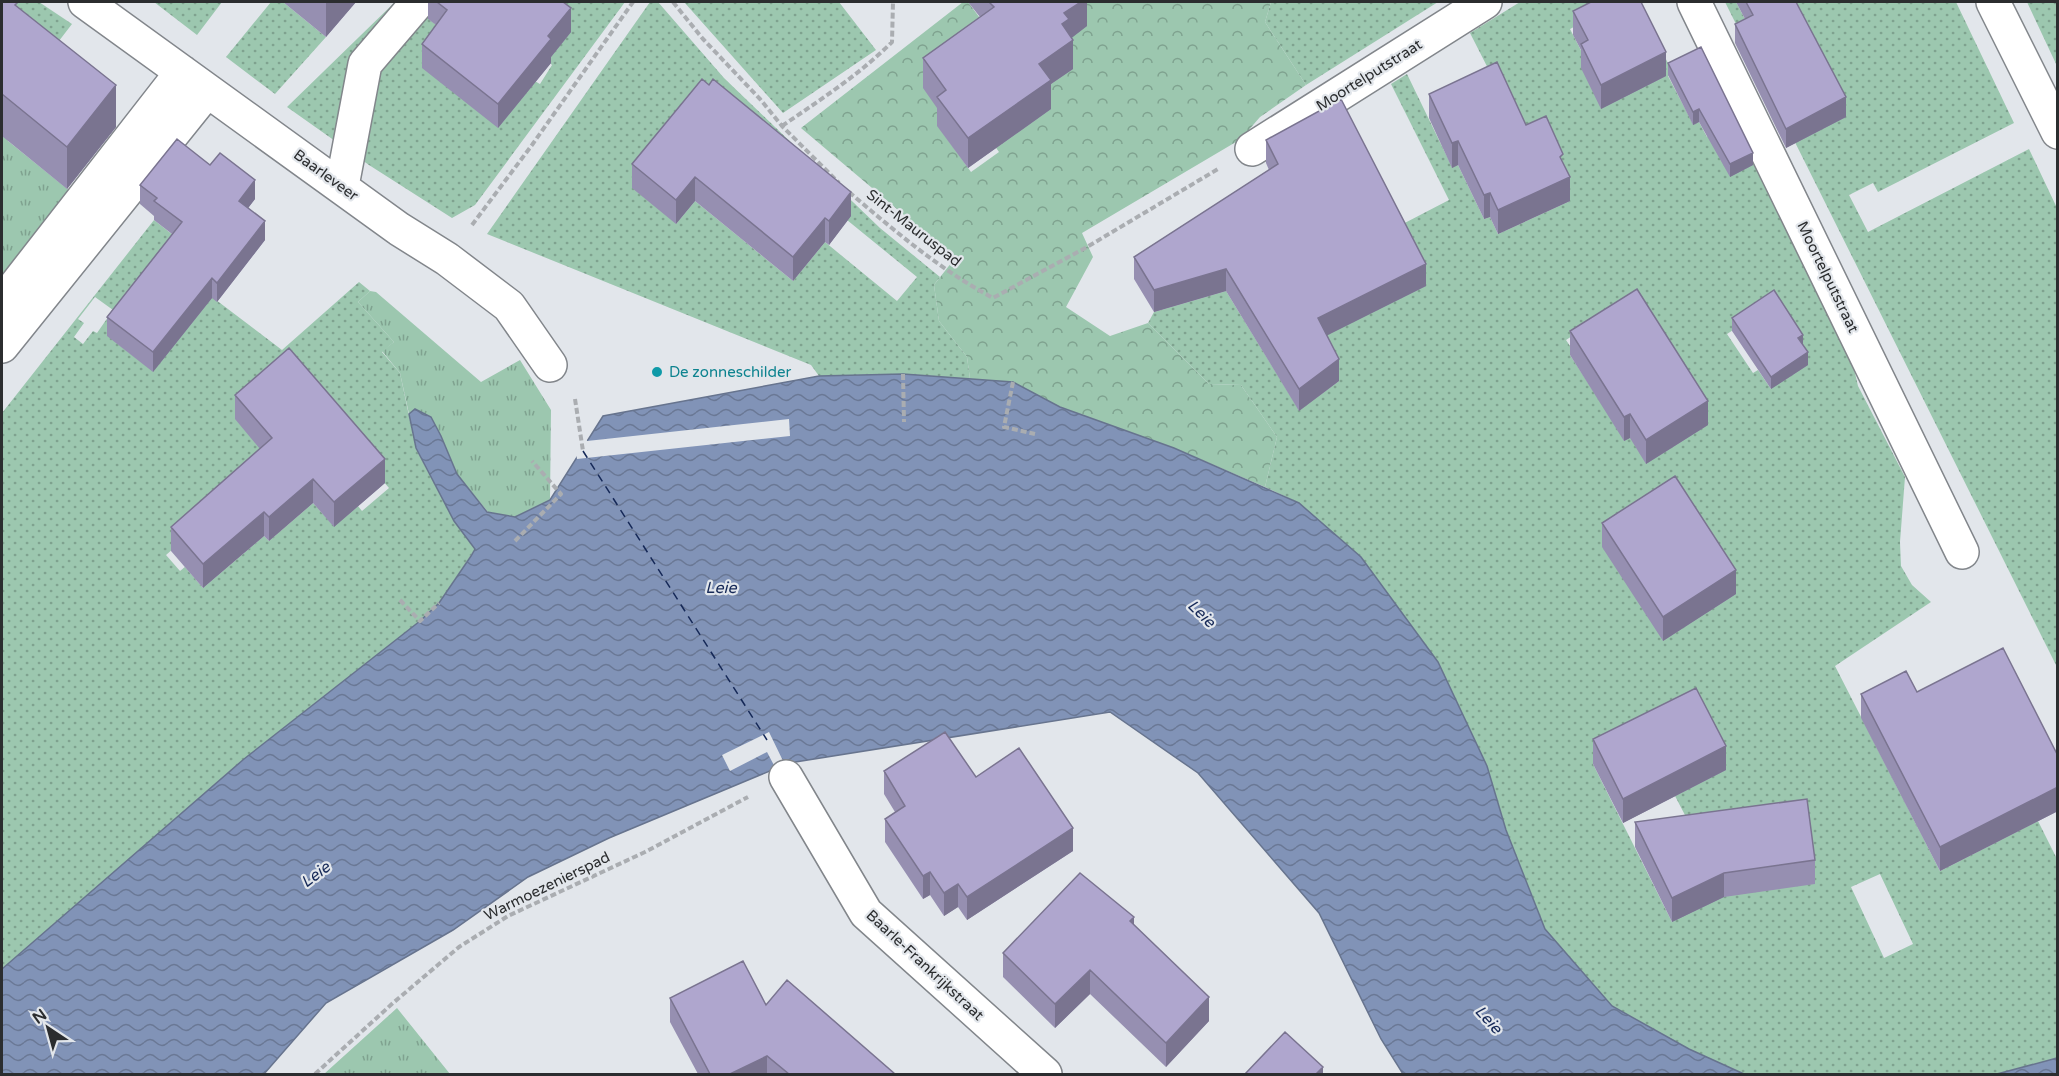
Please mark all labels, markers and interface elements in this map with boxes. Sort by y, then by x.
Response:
street label: Moortelputstraat [1313,35,1425,115]
street label: Baarleveer [290,145,362,205]
street label: Sint-Mauruspad [863,185,965,271]
street label: Moortelputstraat [1793,218,1863,336]
place label: De zonneschilder [669,363,791,381]
marker: De zonneschilder [650,365,664,379]
water label: Leie [705,578,738,598]
water label: Leie [1183,596,1220,632]
street label: Warmoezenierspad [481,848,613,924]
water label: Leie [297,857,335,892]
street label: Baarle-Frankrijkstraat [863,906,988,1024]
north arrow [18,998,78,1058]
water label: Leie [1470,1001,1507,1039]
text: N [29,1005,51,1029]

